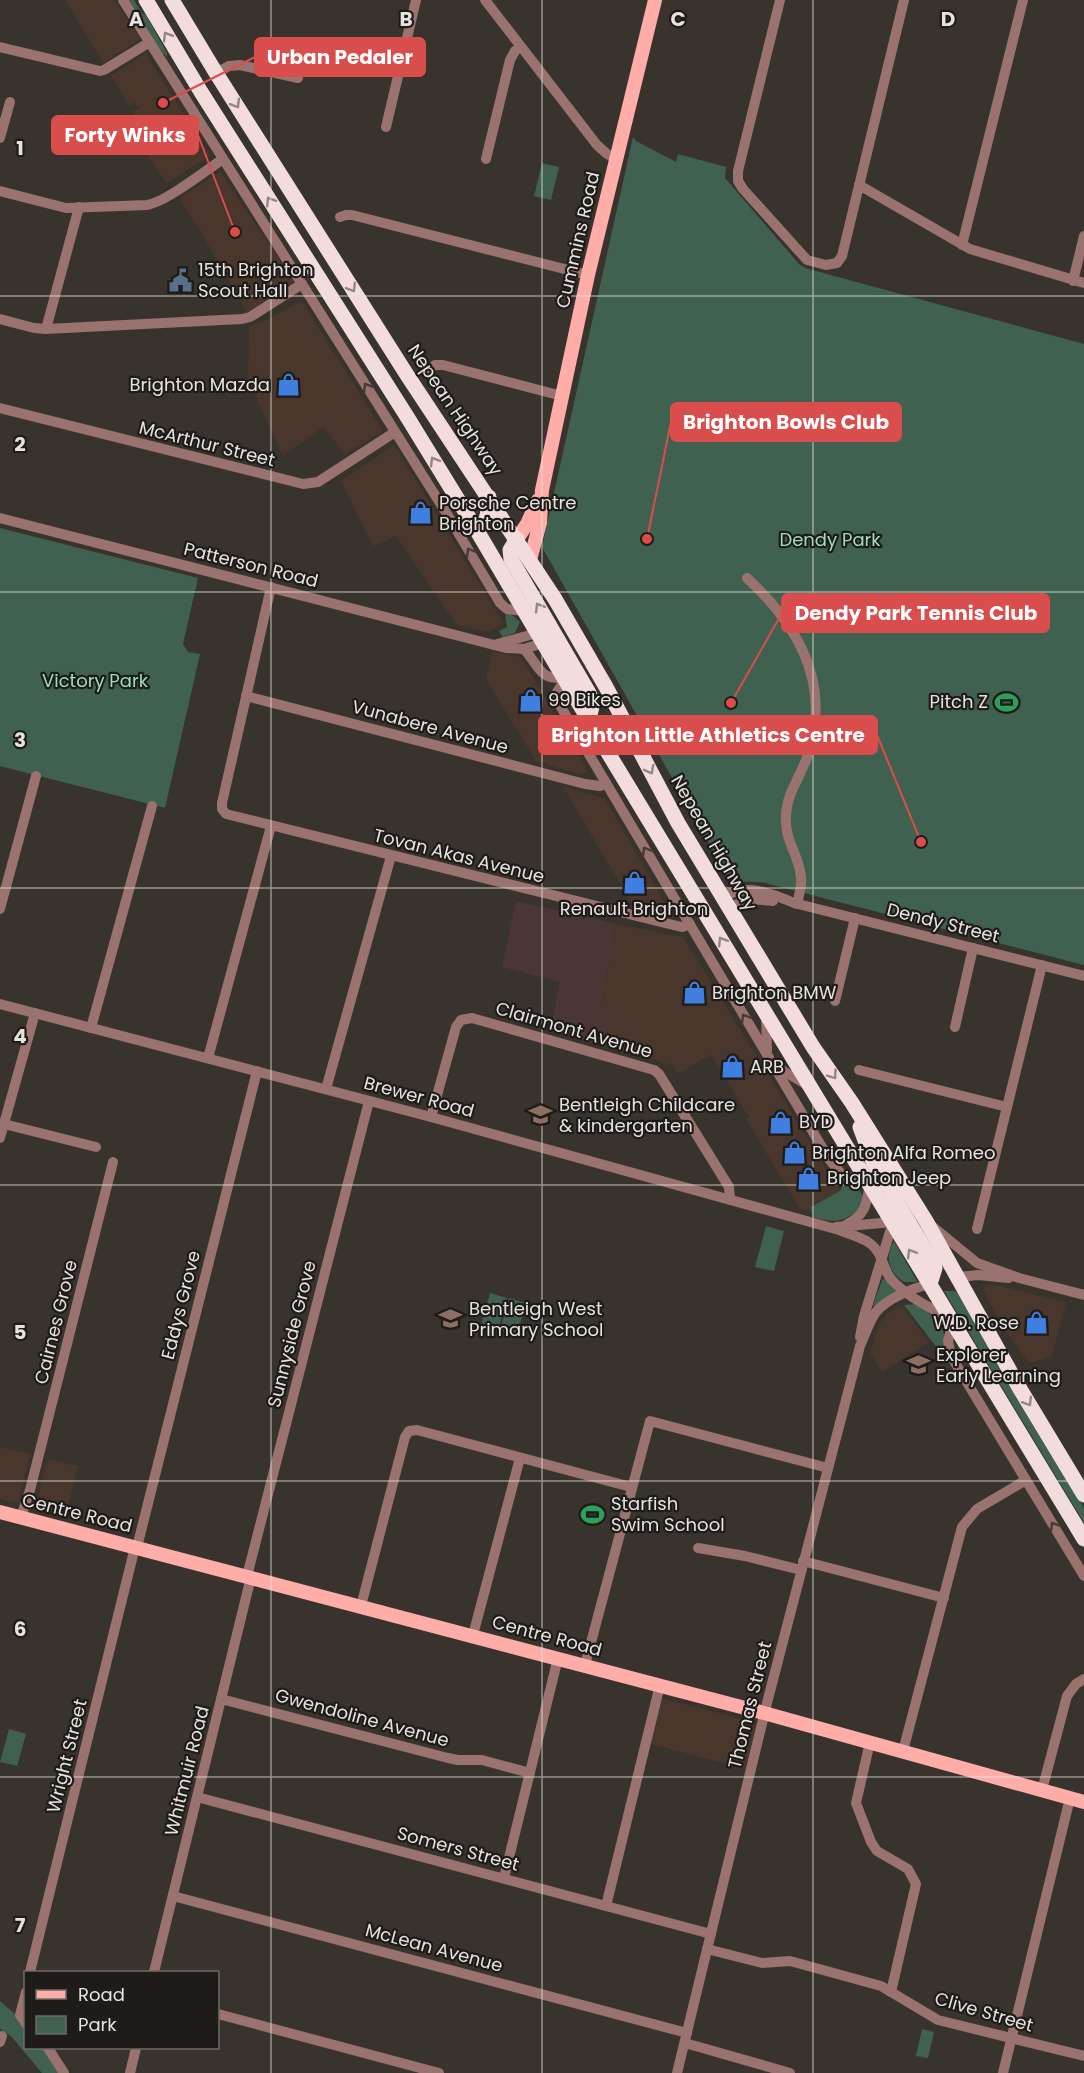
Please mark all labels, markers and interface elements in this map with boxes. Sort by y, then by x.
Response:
text: A [129,5,144,33]
text: B [399,5,413,33]
text: C [670,5,686,33]
text: D [941,5,955,33]
one-way arrow [162,32,174,42]
callout: Urban Pedaler [255,38,425,76]
text: Urban Pedaler [267,43,414,71]
one-way arrow [228,98,240,108]
callout: Forty Winks [52,116,198,154]
text: Forty Winks [64,121,186,149]
text: 1 [16,134,24,162]
street label: Cummins Road [550,169,605,311]
one-way arrow [265,197,277,207]
place label: 15th Brighton Scout Hall [198,257,313,303]
public building icon: 15th Brighton Scout Hall [167,267,193,293]
one-way arrow [344,282,356,292]
street label: Nepean Highway [402,339,509,480]
place label: Brighton Mazda [130,372,270,397]
shop icon: Brighton Mazda [275,372,301,398]
one-way arrow [363,383,375,393]
callout: Brighton Bowls Club [671,403,901,441]
text: Brighton Bowls Club [683,408,889,436]
street label: McArthur Street [137,415,278,472]
text: 2 [14,430,26,458]
one-way arrow [430,457,442,467]
place label: Porsche Centre Brighton [439,490,576,536]
shop icon: Porsche Centre Brighton [408,500,434,526]
park label: Dendy Park [779,527,881,552]
street label: Patterson Road [181,536,321,593]
one-way arrow [466,548,477,558]
callout: Dendy Park Tennis Club [782,594,1049,632]
text: Dendy Park Tennis Club [795,599,1038,627]
one-way arrow [535,603,546,613]
park label: Victory Park [42,668,149,693]
shop icon: 99 Bikes [517,687,543,713]
place label: 99 Bikes [548,687,621,712]
place label: Pitch Z [930,689,988,714]
sports icon: Pitch Z [993,689,1019,715]
street label: Vunabere Avenue [349,694,511,759]
callout: Brighton Little Athletics Centre [539,716,877,754]
text: Brighton Little Athletics Centre [551,721,865,749]
text: 3 [14,726,26,754]
one-way arrow [643,764,655,775]
street label: Nepean Highway [665,770,764,915]
street label: Tovan Akas Avenue [371,822,547,889]
one-way arrow [641,847,653,857]
shop icon: Renault Brighton [621,870,647,896]
place label: Renault Brighton [560,896,708,921]
street label: Dendy Street [884,896,1002,949]
one-way arrow [718,937,730,947]
shop icon: Brighton BMW [681,980,707,1006]
place label: Brighton BMW [712,980,837,1005]
street label: Clairmont Avenue [493,995,656,1064]
one-way arrow [741,1014,753,1024]
text: 4 [13,1022,27,1050]
shop icon: ARB [719,1054,745,1080]
place label: ARB [750,1054,784,1079]
one-way arrow [826,1069,837,1080]
street label: Brewer Road [361,1070,477,1123]
place label: Bentleigh Childcare & kindergarten [559,1092,735,1138]
school or university icon: Bentleigh Childcare & kindergarten [528,1102,554,1128]
shop icon: BYD [768,1109,794,1135]
place label: BYD [799,1109,833,1134]
shop icon: Brighton Alfa Romeo [781,1140,807,1166]
place label: Brighton Alfa Romeo [812,1140,995,1165]
shop icon: Brighton Jeep [796,1165,822,1191]
place label: Brighton Jeep [827,1165,951,1190]
street label: Eddys Grove [155,1248,206,1362]
one-way arrow [907,1249,919,1259]
street label: Cairnes Grove [28,1257,83,1387]
street label: Sunnyside Grove [261,1258,322,1410]
place label: Bentleigh West Primary School [469,1296,603,1342]
school or university icon: Bentleigh West Primary School [438,1306,464,1332]
place label: W.D. Rose [933,1310,1019,1335]
shop icon: W.D. Rose [1024,1310,1050,1336]
text: 5 [14,1318,27,1346]
place label: Explorer Early Learning [936,1342,1061,1388]
school or university icon: Explorer Early Learning [905,1352,931,1378]
one-way arrow [1021,1396,1033,1406]
street label: Centre Road [19,1487,135,1538]
place label: Starfish Swim School [611,1491,725,1537]
sports icon: Starfish Swim School [580,1501,606,1527]
one-way arrow [1049,1522,1061,1532]
street label: Centre Road [490,1609,605,1662]
text: 6 [14,1615,26,1643]
street label: Thomas Street [722,1639,777,1771]
street label: Gwendoline Avenue [272,1682,452,1753]
street label: Wright Street [40,1696,93,1815]
street label: Whitmuir Road [158,1703,215,1838]
street label: Somers Street [394,1820,522,1877]
text: 7 [15,1911,26,1939]
street label: McLean Avenue [363,1917,506,1978]
legend [24,1971,219,2049]
text: Road [78,1982,125,2007]
street label: Clive Street [932,1986,1036,2038]
text: Park [78,2012,117,2037]

